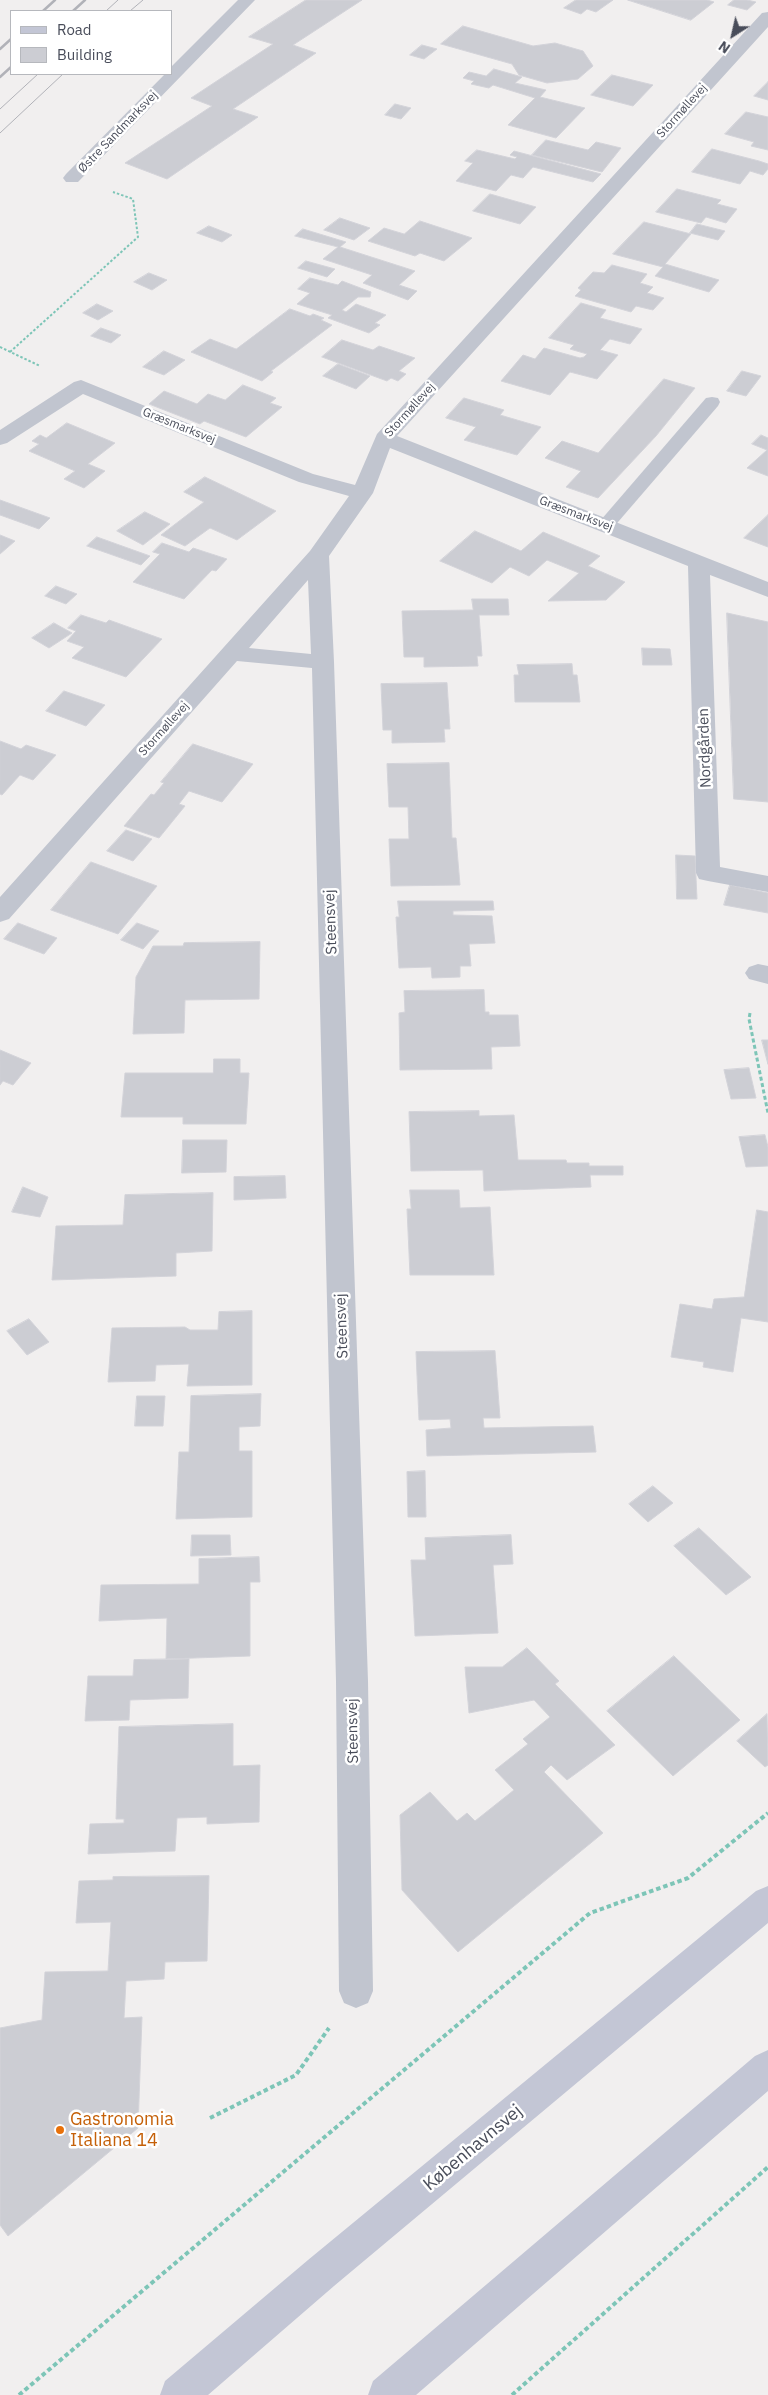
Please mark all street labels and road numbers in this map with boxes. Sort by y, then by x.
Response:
street label: Stormøllevej [654,81,710,141]
street label: Østre Sandmarksvej [75,88,161,176]
street label: Stormøllevej [382,380,438,440]
street label: Græsmarksvej [140,405,218,447]
street label: Græsmarksvej [537,493,615,535]
street label: Stormøllevej [136,699,192,759]
street label: Nordgården [695,708,715,788]
street label: Steensvej [321,889,341,955]
street label: Steensvej [332,1293,352,1359]
street label: Steensvej [343,1698,363,1764]
street label: Københavnsvej [419,2100,527,2196]

